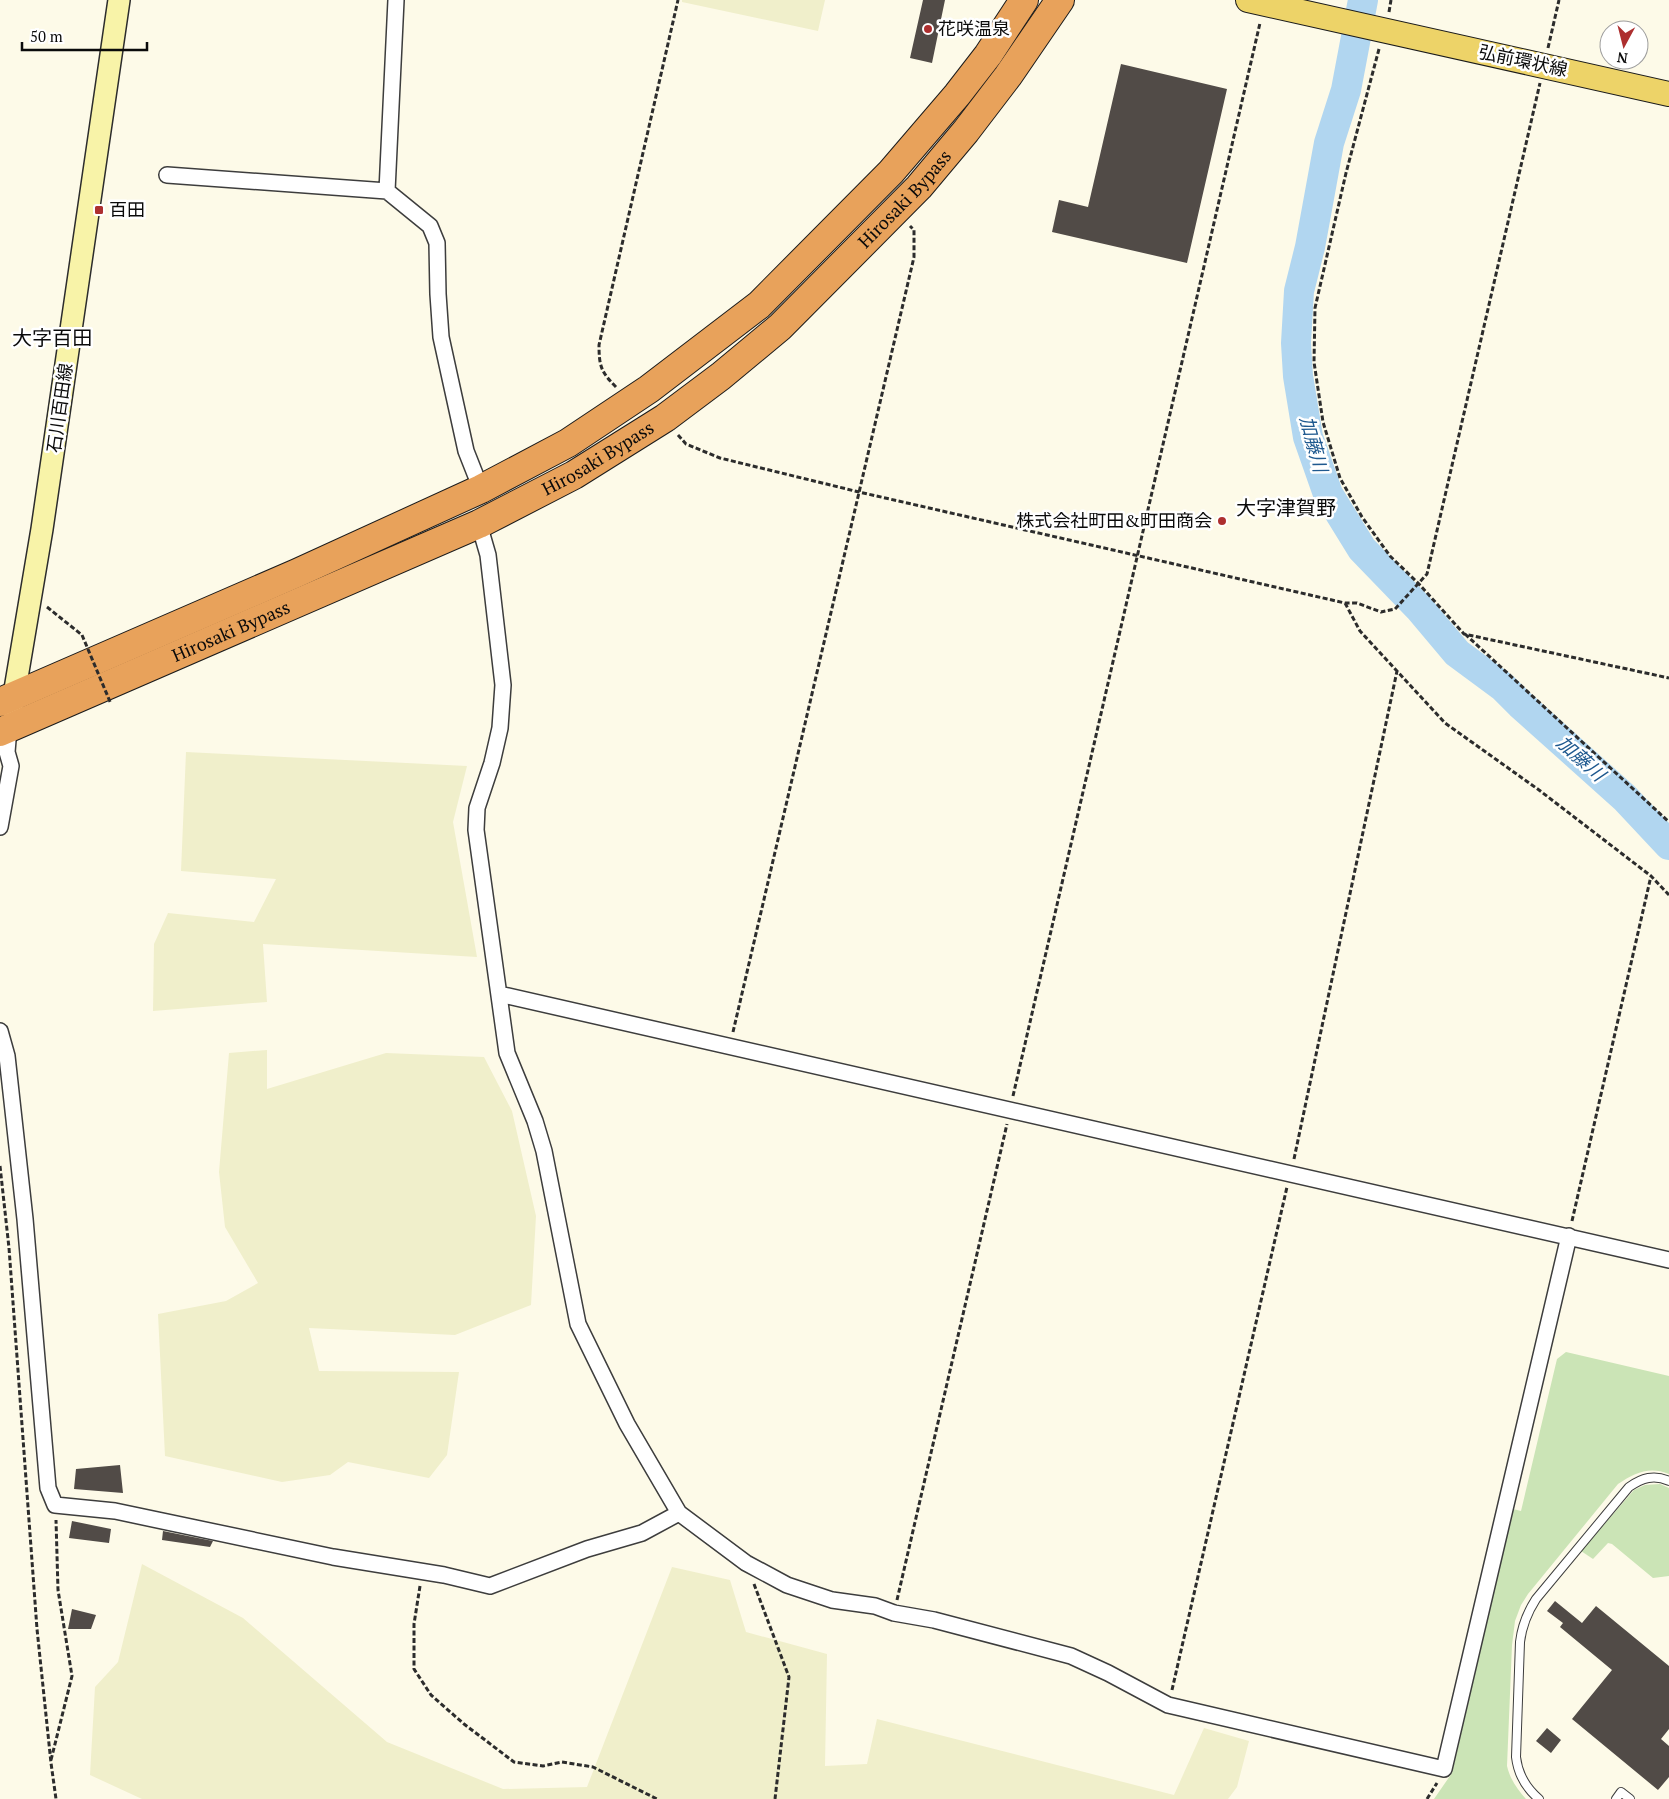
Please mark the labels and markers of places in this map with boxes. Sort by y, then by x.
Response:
place label: 花咲温泉 [938,16,1010,40]
marker: 花咲温泉 [922,23,934,35]
place label: 百田 [109,197,145,221]
marker: 百田 [93,204,105,216]
place label: 株式会社町田&町田商会 [1016,508,1212,532]
marker: 株式会社町田&町田商会 [1216,515,1228,527]

